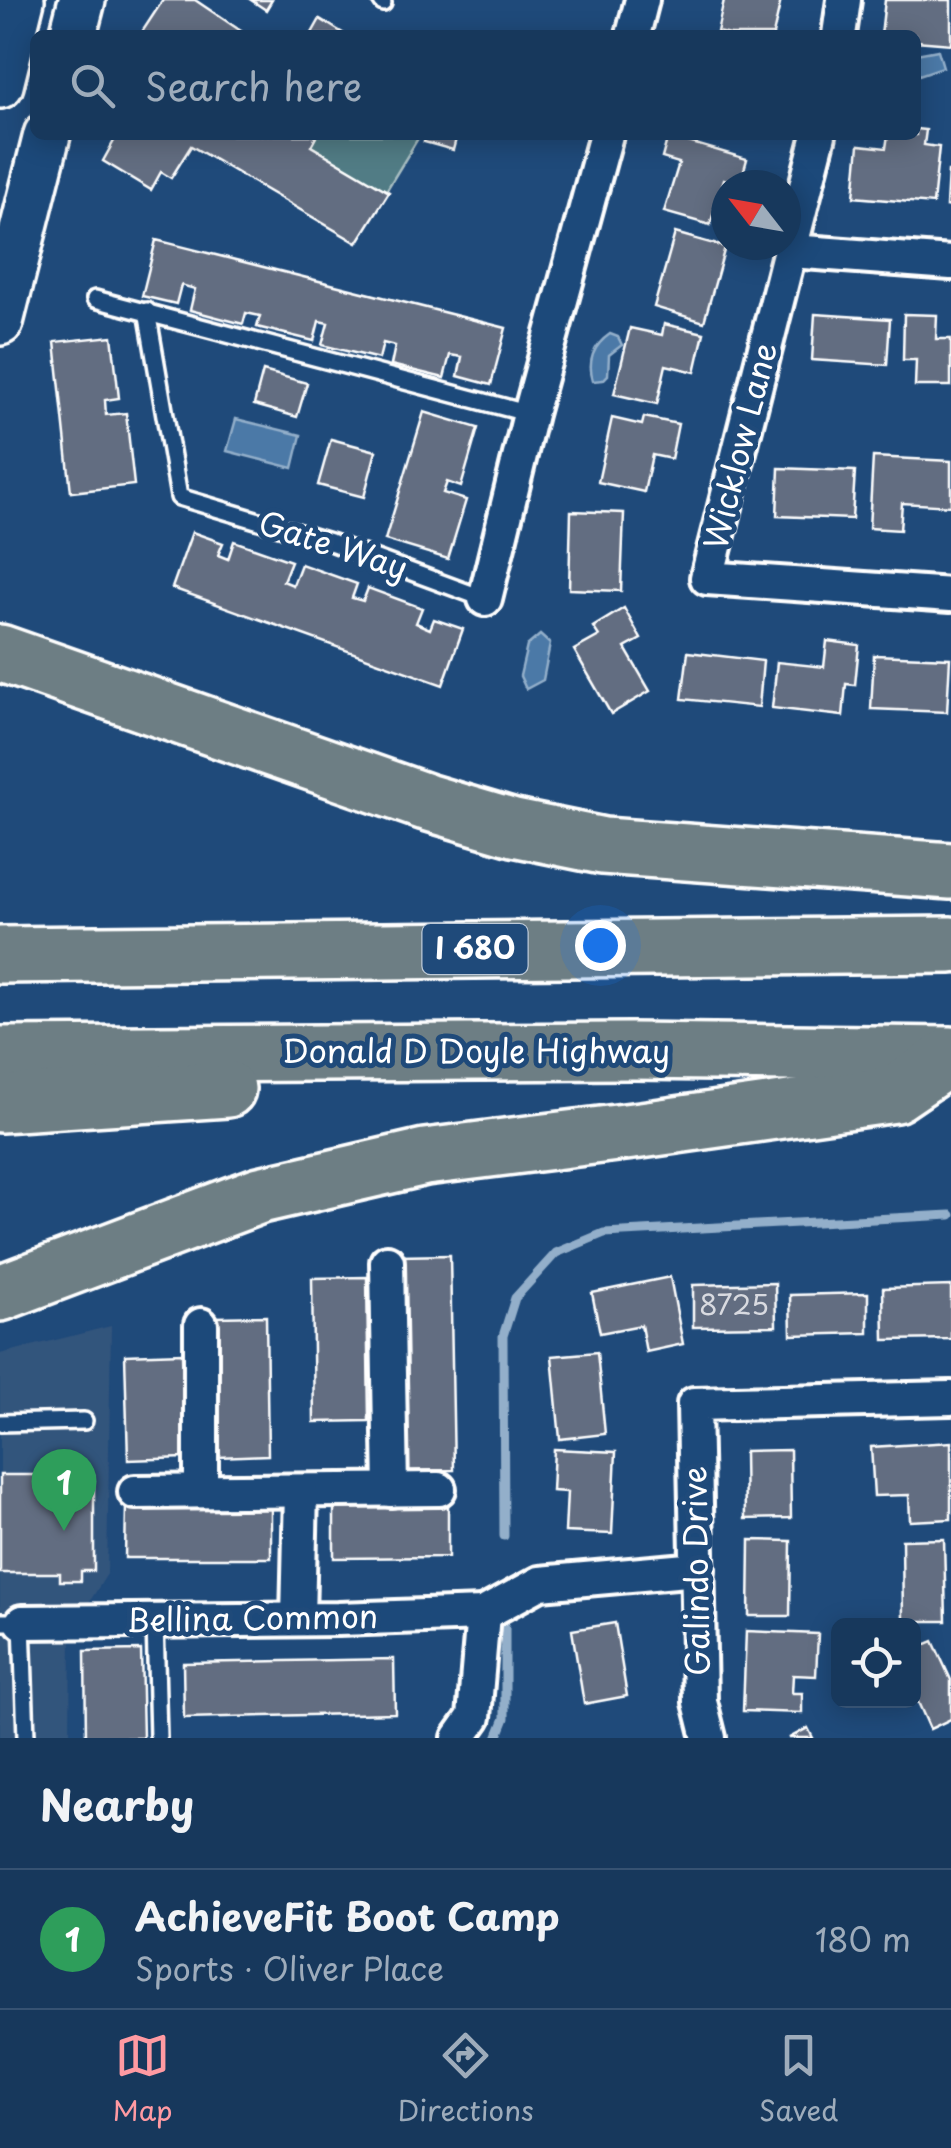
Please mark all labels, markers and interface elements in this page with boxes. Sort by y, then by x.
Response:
search box [30,30,921,140]
text: Search here [145,57,362,114]
icon: search [65,58,120,113]
north arrow [711,170,801,260]
street label: Wicklow Lane [690,337,788,554]
street label: Gate Way [253,497,414,591]
your location [575,920,626,971]
road number: I 680 [422,924,528,974]
street label: Donald D Doyle Highway [282,1026,670,1074]
house number: 8725 [699,1282,769,1325]
pin: 1 [32,1448,96,1531]
street label: Galindo Drive [669,1466,721,1676]
street label: Bellina Common [126,1591,378,1643]
map controls [831,1618,921,1708]
button: locate [831,1618,921,1708]
text: Nearby [40,1772,194,1835]
text: AchieveFit Boot Camp [135,1887,560,1944]
text: 1 [65,1915,80,1963]
text: 180 m [815,1915,911,1963]
text: Sports · Oliver Place [135,1944,444,1992]
tab: Map [113,2028,172,2131]
tab: Directions [398,2028,534,2131]
tab: Saved [759,2028,838,2131]

